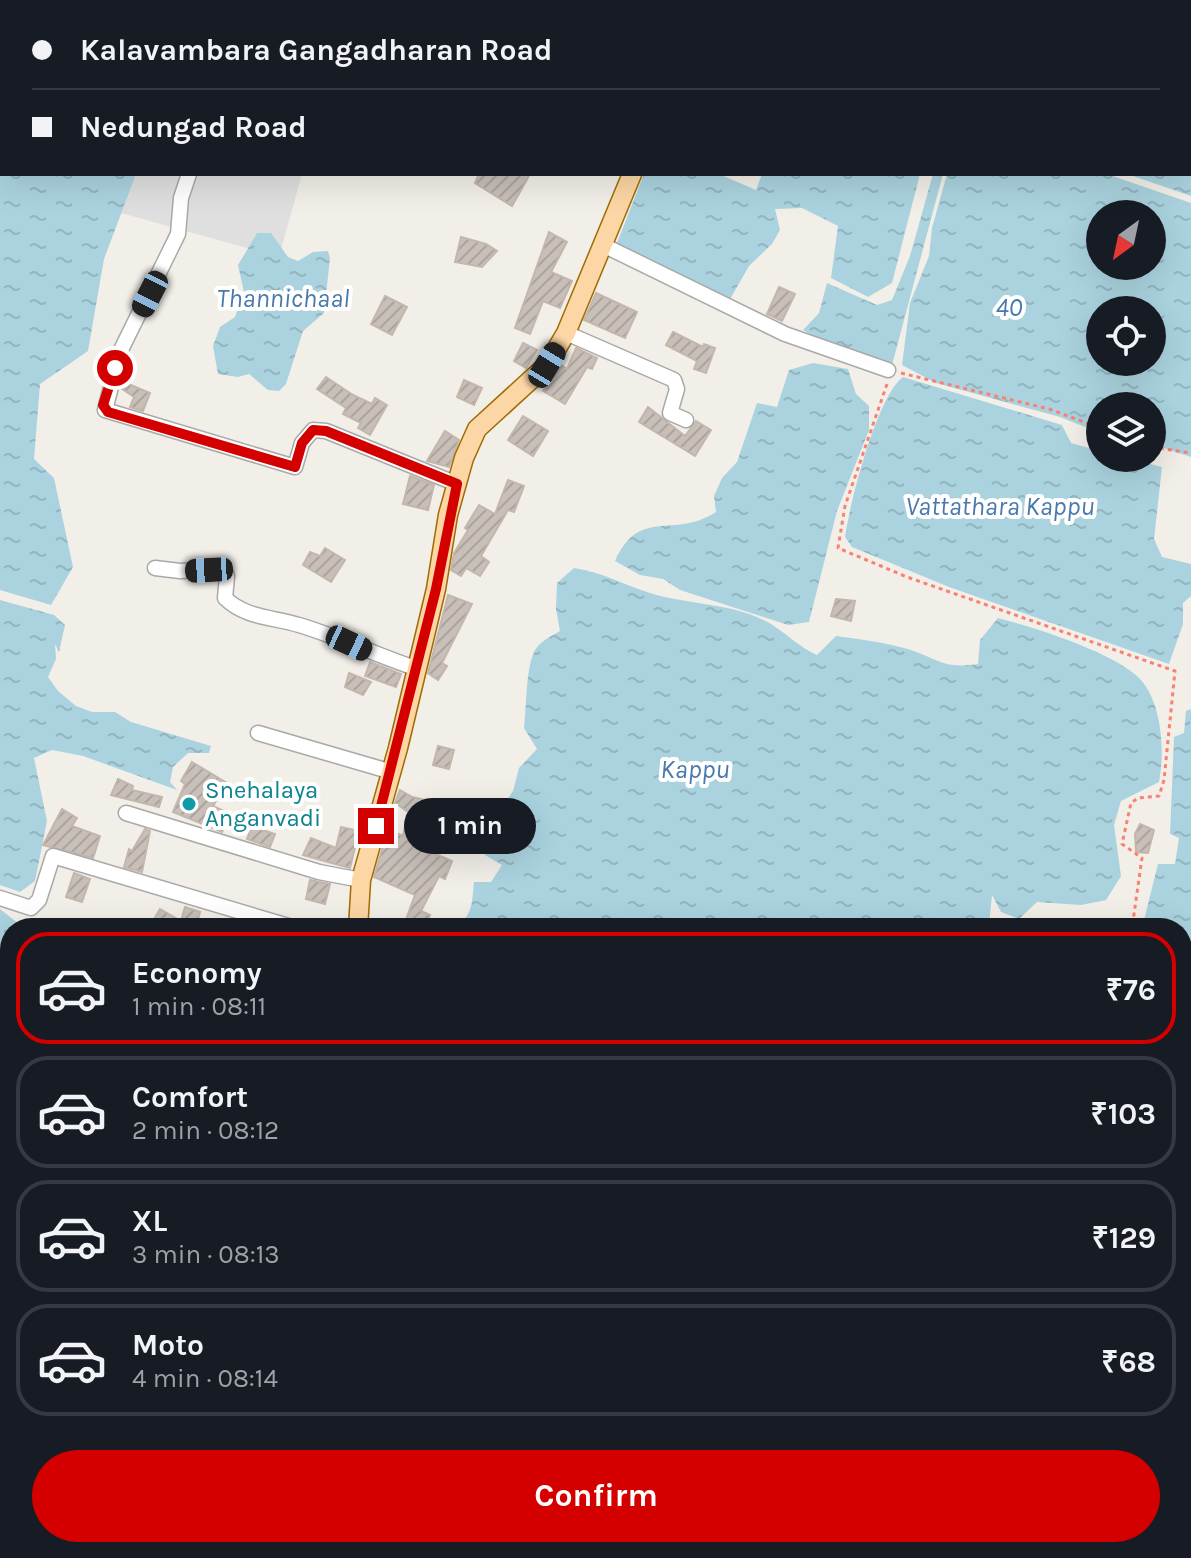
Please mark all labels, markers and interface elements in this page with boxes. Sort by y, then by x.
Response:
text: Kalavambara Gangadharan Road [80,32,552,68]
text: Nedungad Road [80,109,307,145]
north arrow [1086,200,1166,280]
map controls [1086,200,1166,472]
car [128,267,172,321]
water label: Thannichaal [216,283,350,314]
water label: 40 [996,292,1023,323]
button: locate [1086,296,1166,376]
car [524,338,570,392]
route start [97,350,133,386]
button: layers [1086,392,1166,472]
water label: Vattathara Kappu [905,491,1095,522]
car [184,557,234,583]
car [322,622,376,664]
water label: Kappu [660,754,730,785]
place label: Snehalaya Anganvadi [205,776,321,832]
marker: Snehalaya Anganvadi [180,795,198,813]
callout: 1 min [404,798,536,854]
route end [358,808,394,844]
text: 1 min [437,810,503,841]
icon: car [36,952,108,1024]
text: Economy [132,955,262,991]
text: ₹76 [1106,972,1156,1008]
text: 1 min · 08:11 [132,991,266,1022]
icon: car [36,1076,108,1148]
text: Comfort [132,1079,248,1115]
text: ₹103 [1091,1096,1156,1132]
text: 2 min · 08:12 [132,1115,279,1146]
icon: car [36,1200,108,1272]
text: XL [132,1203,167,1239]
text: ₹129 [1092,1220,1156,1256]
text: 3 min · 08:13 [132,1239,280,1270]
icon: car [36,1324,108,1396]
text: Moto [132,1327,204,1363]
text: ₹68 [1101,1344,1156,1380]
text: 4 min · 08:14 [132,1363,278,1394]
button: Confirm [32,1450,1160,1542]

